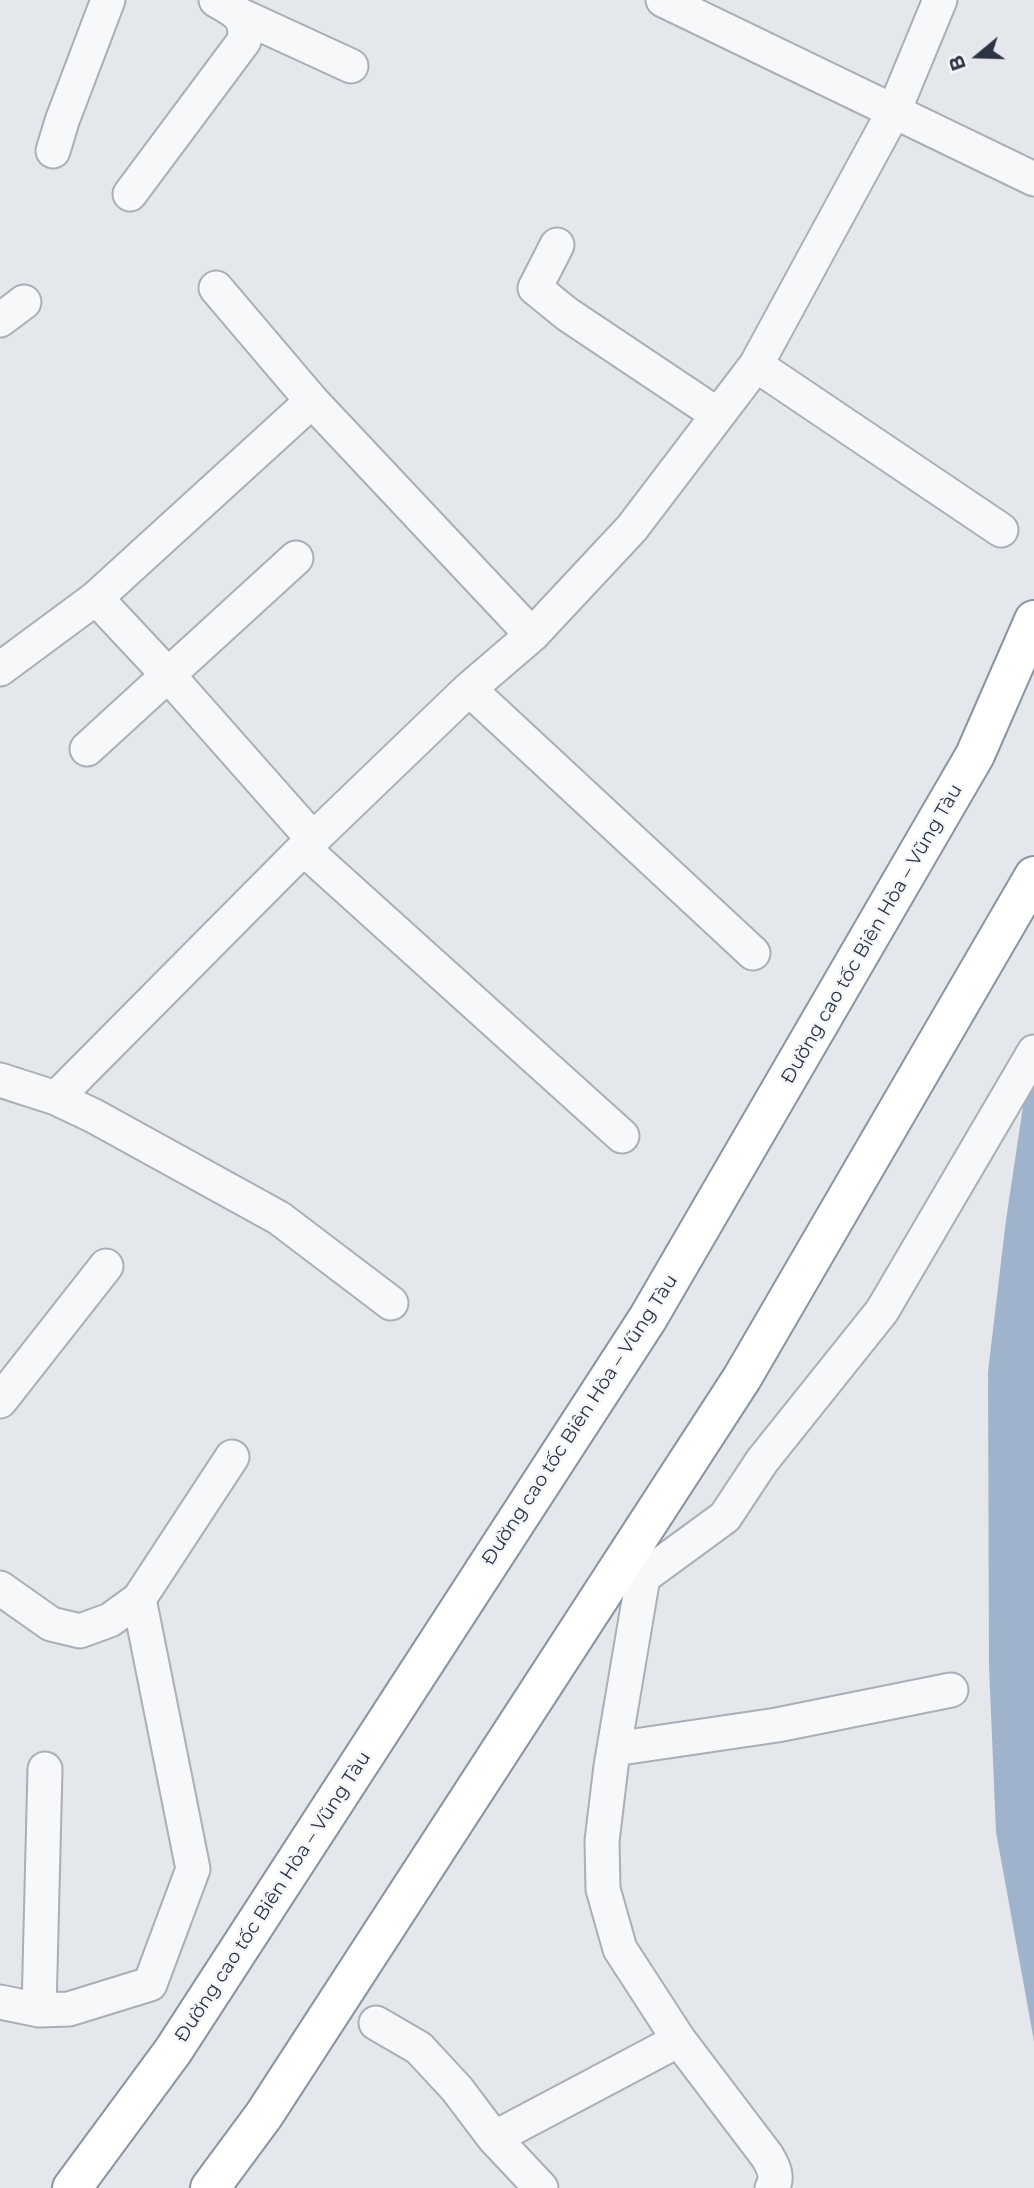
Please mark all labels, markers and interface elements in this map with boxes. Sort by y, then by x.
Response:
north arrow [943,21,1013,91]
text: B [944,52,971,74]
street label: Đường cao tốc Biên Hòa – Vũng Tàu [777,780,967,1088]
street label: Đường cao tốc Biên Hòa – Vũng Tàu [477,1270,683,1570]
street label: Đường cao tốc Biên Hòa – Vũng Tàu [170,1747,376,2047]

